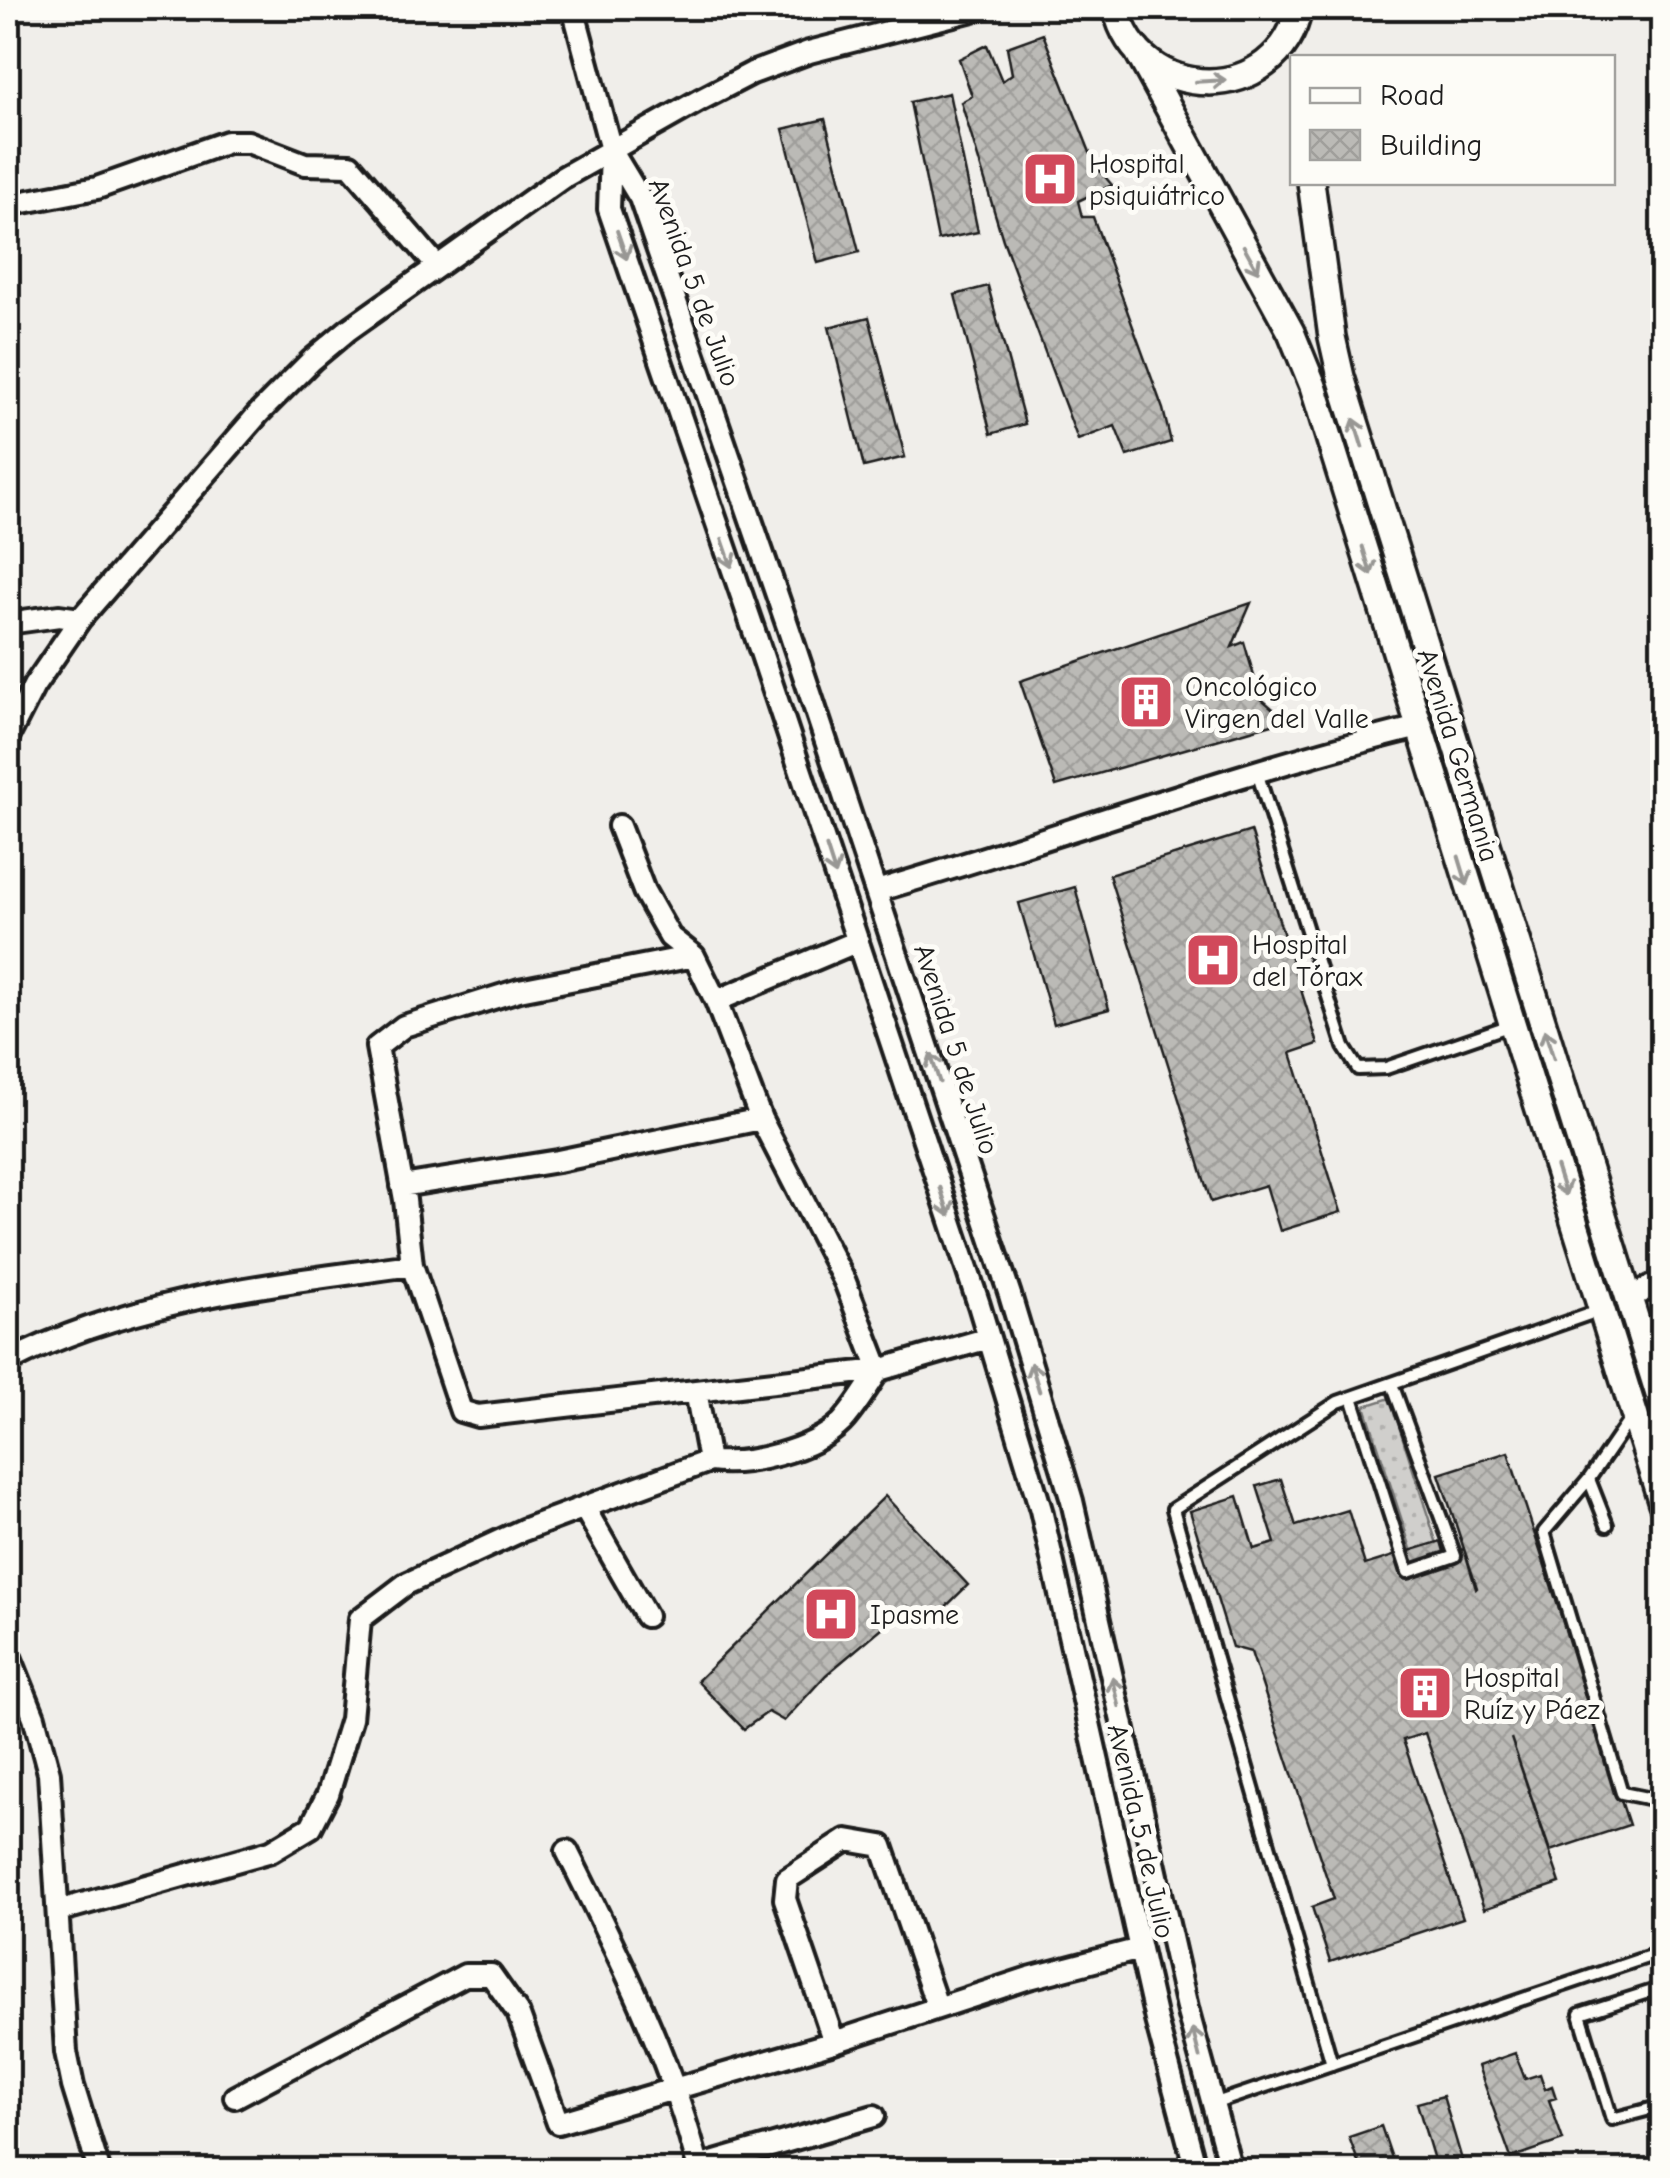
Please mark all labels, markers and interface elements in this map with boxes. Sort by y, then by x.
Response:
legend [1290,55,1615,185]
one-way arrow [1195,71,1227,90]
text: Road [1380,78,1445,113]
text: Building [1380,128,1483,163]
place label: Hospital psiquiátrico [1089,148,1225,212]
hospital icon: Hospital psiquiátrico [1020,149,1080,209]
street label: Avenida 5 de Julio [642,174,747,391]
one-way arrow [614,229,632,261]
one-way arrow [1241,243,1261,273]
one-way arrow [1348,418,1366,449]
one-way arrow [719,536,737,567]
one-way arrow [1359,545,1377,576]
street label: Avenida Germania [1410,645,1506,866]
place label: Oncológico Virgen del Valle [1185,671,1369,735]
building icon: Oncológico Virgen del Valle [1116,672,1176,732]
one-way arrow [823,844,841,876]
one-way arrow [1456,855,1474,887]
place label: Hospital del Tórax [1252,929,1363,993]
hospital icon: Hospital del Tórax [1183,930,1243,990]
street label: Avenida 5 de Julio [907,940,1005,1158]
one-way arrow [1539,1028,1557,1060]
one-way arrow [924,1053,942,1084]
one-way arrow [1553,1165,1571,1197]
one-way arrow [937,1186,955,1218]
one-way arrow [1025,1362,1043,1393]
hospital icon: Ipasme [801,1584,861,1644]
place label: Ipasme [870,1599,959,1631]
place label: Hospital Ruíz y Páez [1464,1662,1600,1726]
building icon: Hospital Ruíz y Páez [1395,1663,1455,1723]
one-way arrow [1106,1677,1124,1709]
street label: Avenida 5 de Julio [1101,1721,1181,1942]
one-way arrow [1186,2028,1204,2060]

